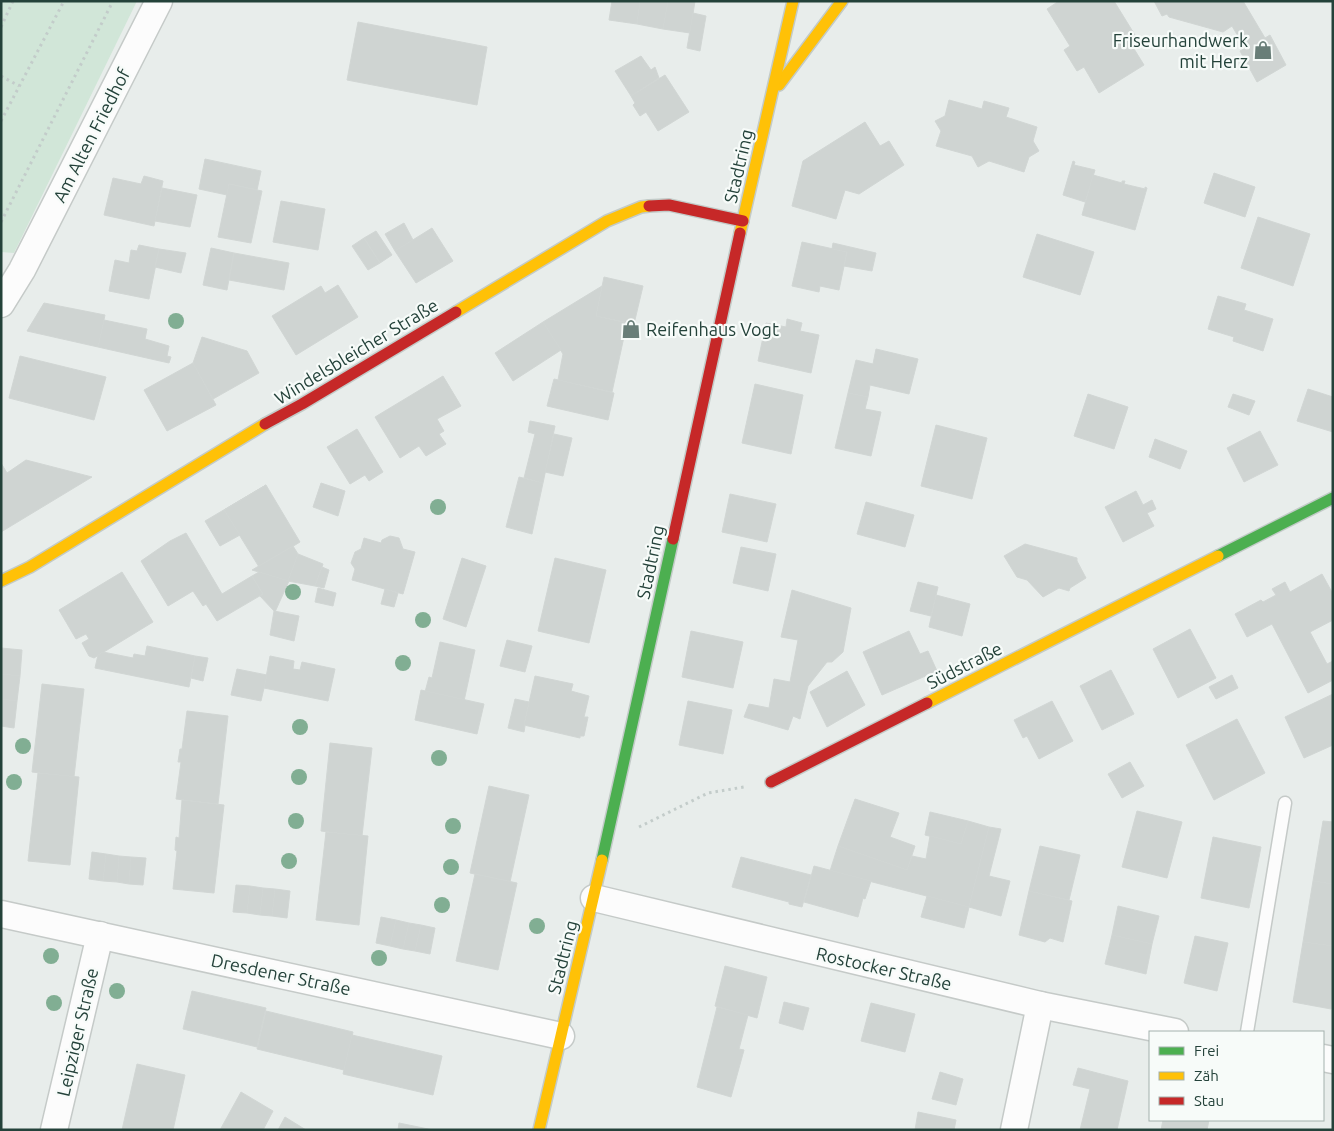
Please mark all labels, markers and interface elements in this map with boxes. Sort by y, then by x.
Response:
place label: Friseurhandwerk mit Herz [1113,30,1248,71]
shop icon: Friseurhandwerk mit Herz [1252,39,1274,61]
street label: Am Alten Friedhof [49,65,133,205]
street label: Stadtring [720,127,756,205]
street label: Windelsbleicher Straße [271,294,441,408]
shop icon: Reifenhaus Vogt [620,318,642,340]
place label: Reifenhaus Vogt [646,319,779,339]
street label: Stadtring [632,523,668,601]
street label: Südstraße [923,637,1005,693]
street label: Stadtring [543,918,581,996]
street label: Rostocker Straße [814,943,954,993]
street label: Dresdener Straße [209,949,353,999]
street label: Leipziger Straße [53,966,101,1098]
legend [1149,1031,1324,1121]
text: Frei [1194,1042,1219,1059]
text: Zäh [1194,1067,1219,1084]
text: Stau [1194,1092,1224,1109]

